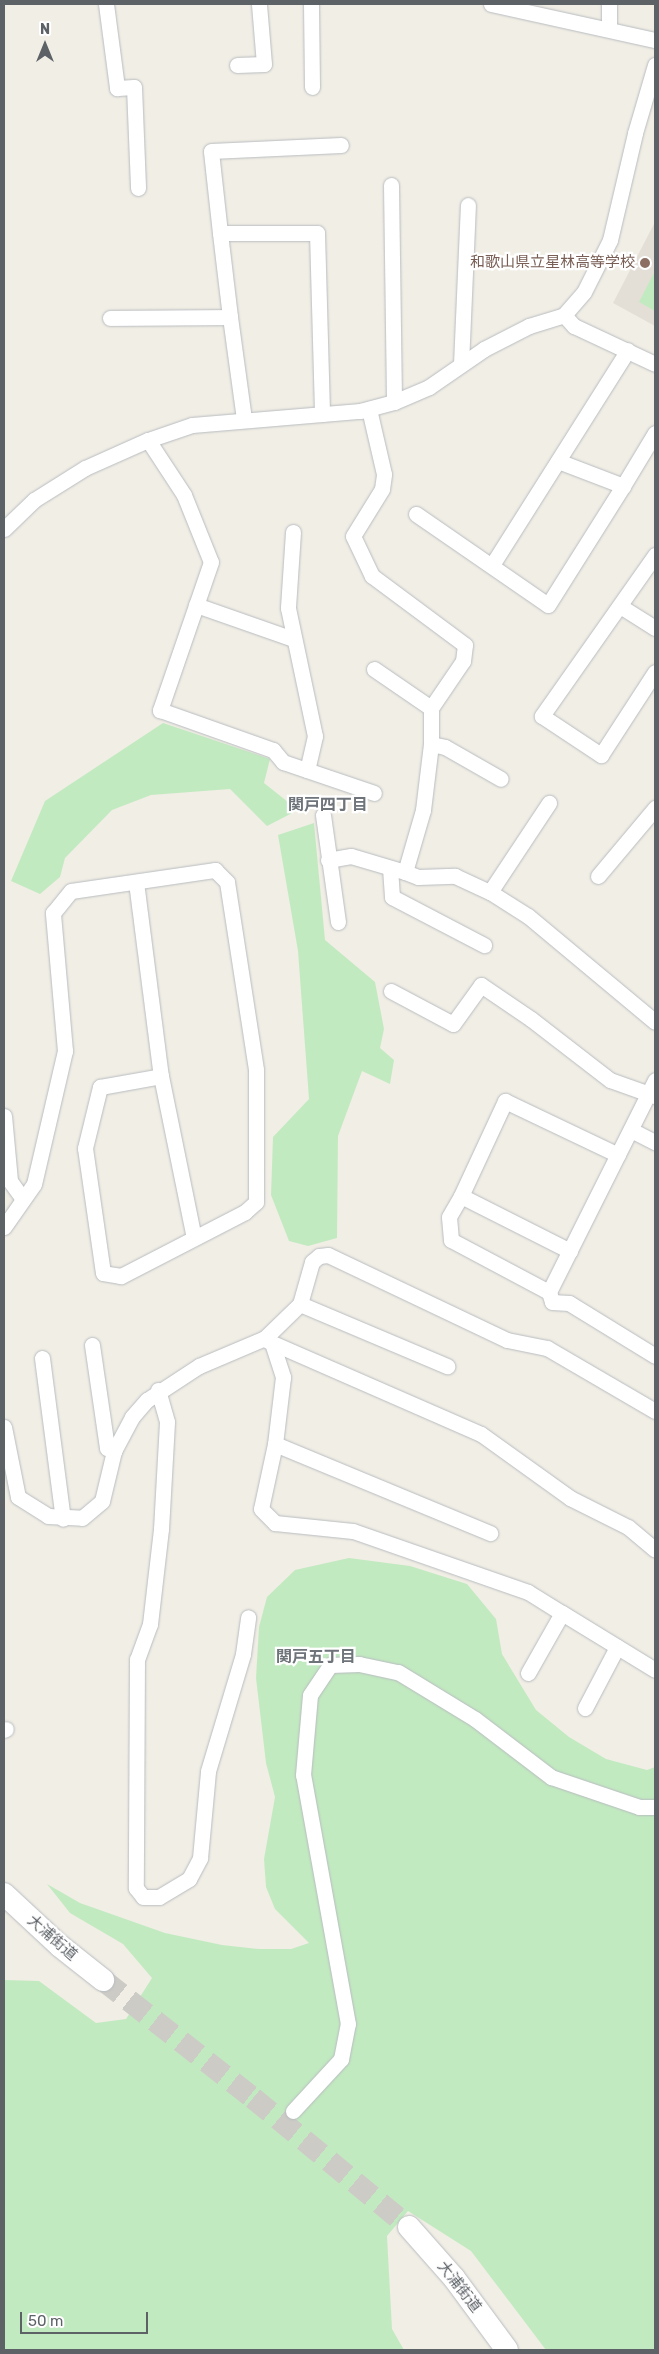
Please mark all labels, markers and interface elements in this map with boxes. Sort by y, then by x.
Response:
north arrow [20,20,70,70]
text: N [40,21,50,38]
place label: 和歌山県立星林高等学校 [470,254,635,272]
marker: 和歌山県立星林高等学校 [639,257,651,269]
district label: 関戸四丁目 [288,795,368,815]
district label: 関戸五丁目 [276,1647,356,1667]
street label: 大浦街道 [23,1912,81,1964]
street label: 大浦街道 [433,2258,485,2316]
scale bar [22,2302,150,2334]
text: 50 m [28,2312,63,2330]

